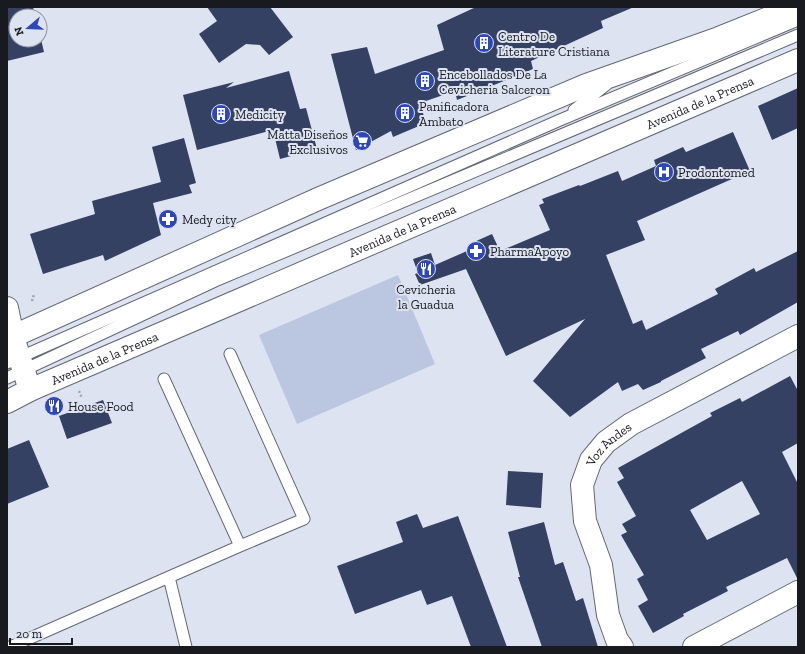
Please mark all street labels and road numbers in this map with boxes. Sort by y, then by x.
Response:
street label: Avenida de la Prensa [644,72,756,132]
street label: Avenida de la Prensa [346,200,459,260]
street label: Avenida de la Prensa [49,328,161,388]
street label: Voz Andes [582,419,634,468]

